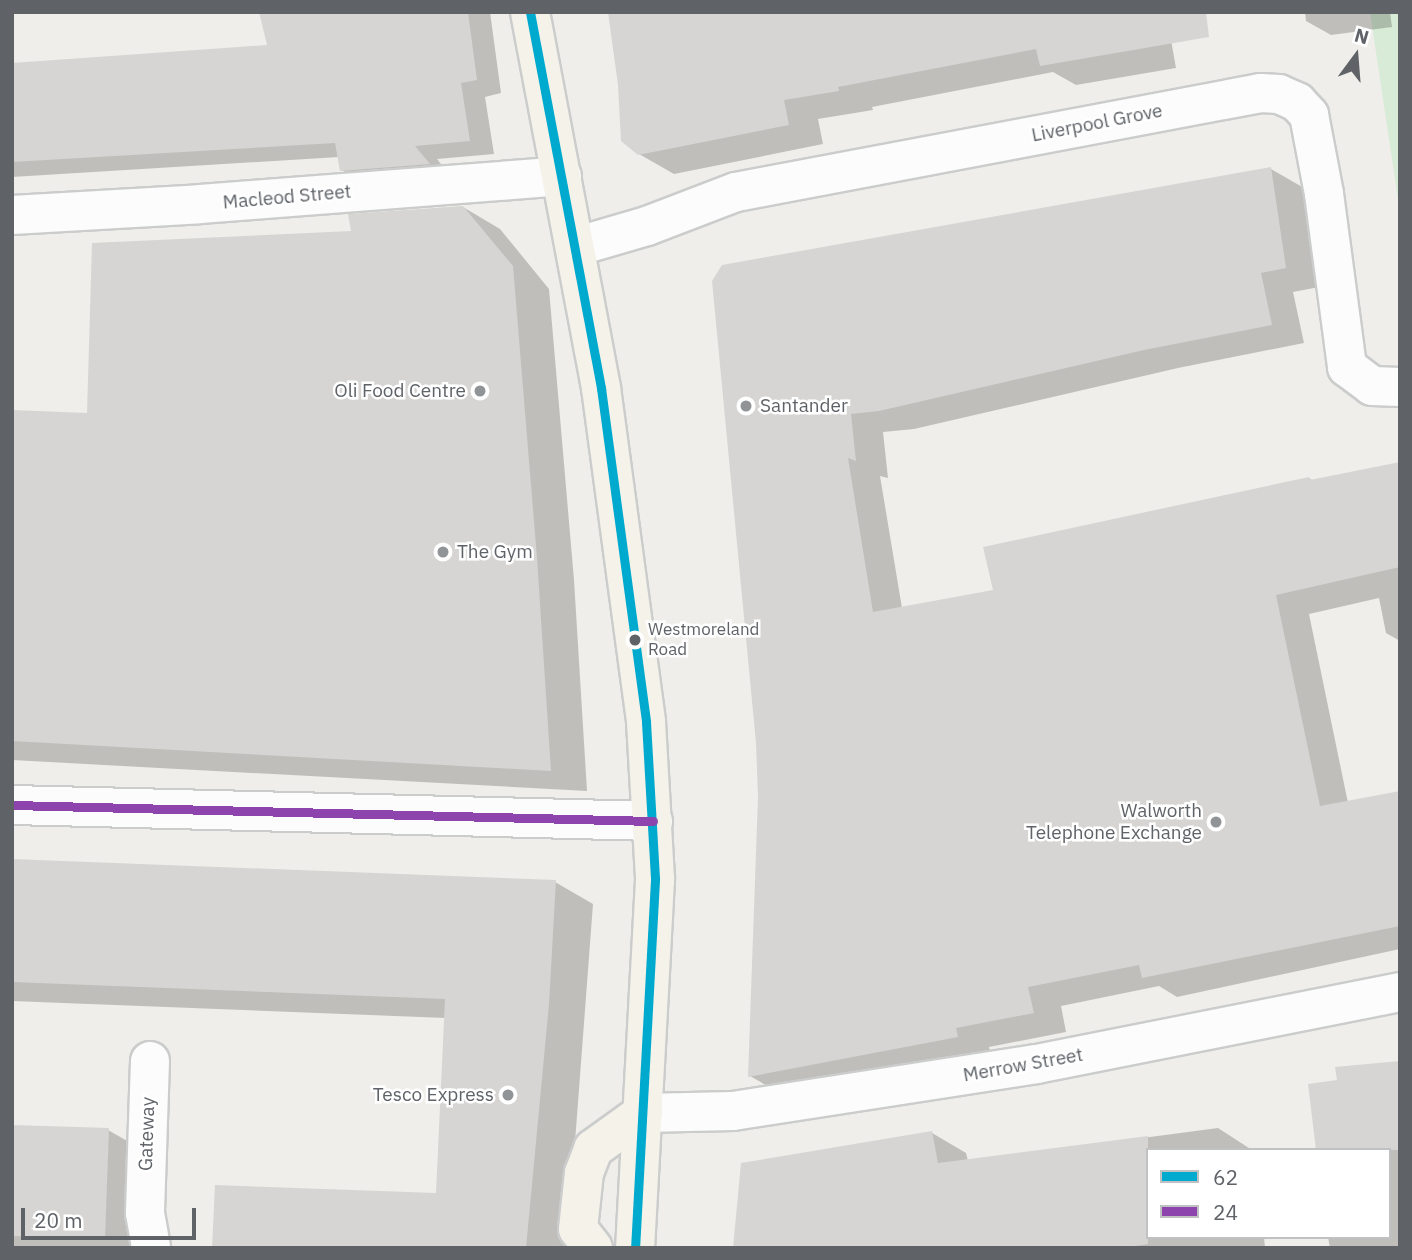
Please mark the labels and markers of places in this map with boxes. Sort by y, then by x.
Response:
place label: Oli Food Centre [334,380,466,402]
marker: Oli Food Centre [472,383,488,399]
place label: Santander [760,395,848,417]
marker: Santander [738,398,754,414]
place label: The Gym [457,541,533,563]
marker: The Gym [435,544,451,560]
place label: Westmoreland Road [648,620,759,660]
marker: Westmoreland Road [628,633,642,647]
place label: Walworth Telephone Exchange [1026,800,1202,844]
marker: Walworth Telephone Exchange [1208,814,1224,830]
place label: Tesco Express [373,1084,494,1106]
marker: Tesco Express [500,1087,516,1103]

